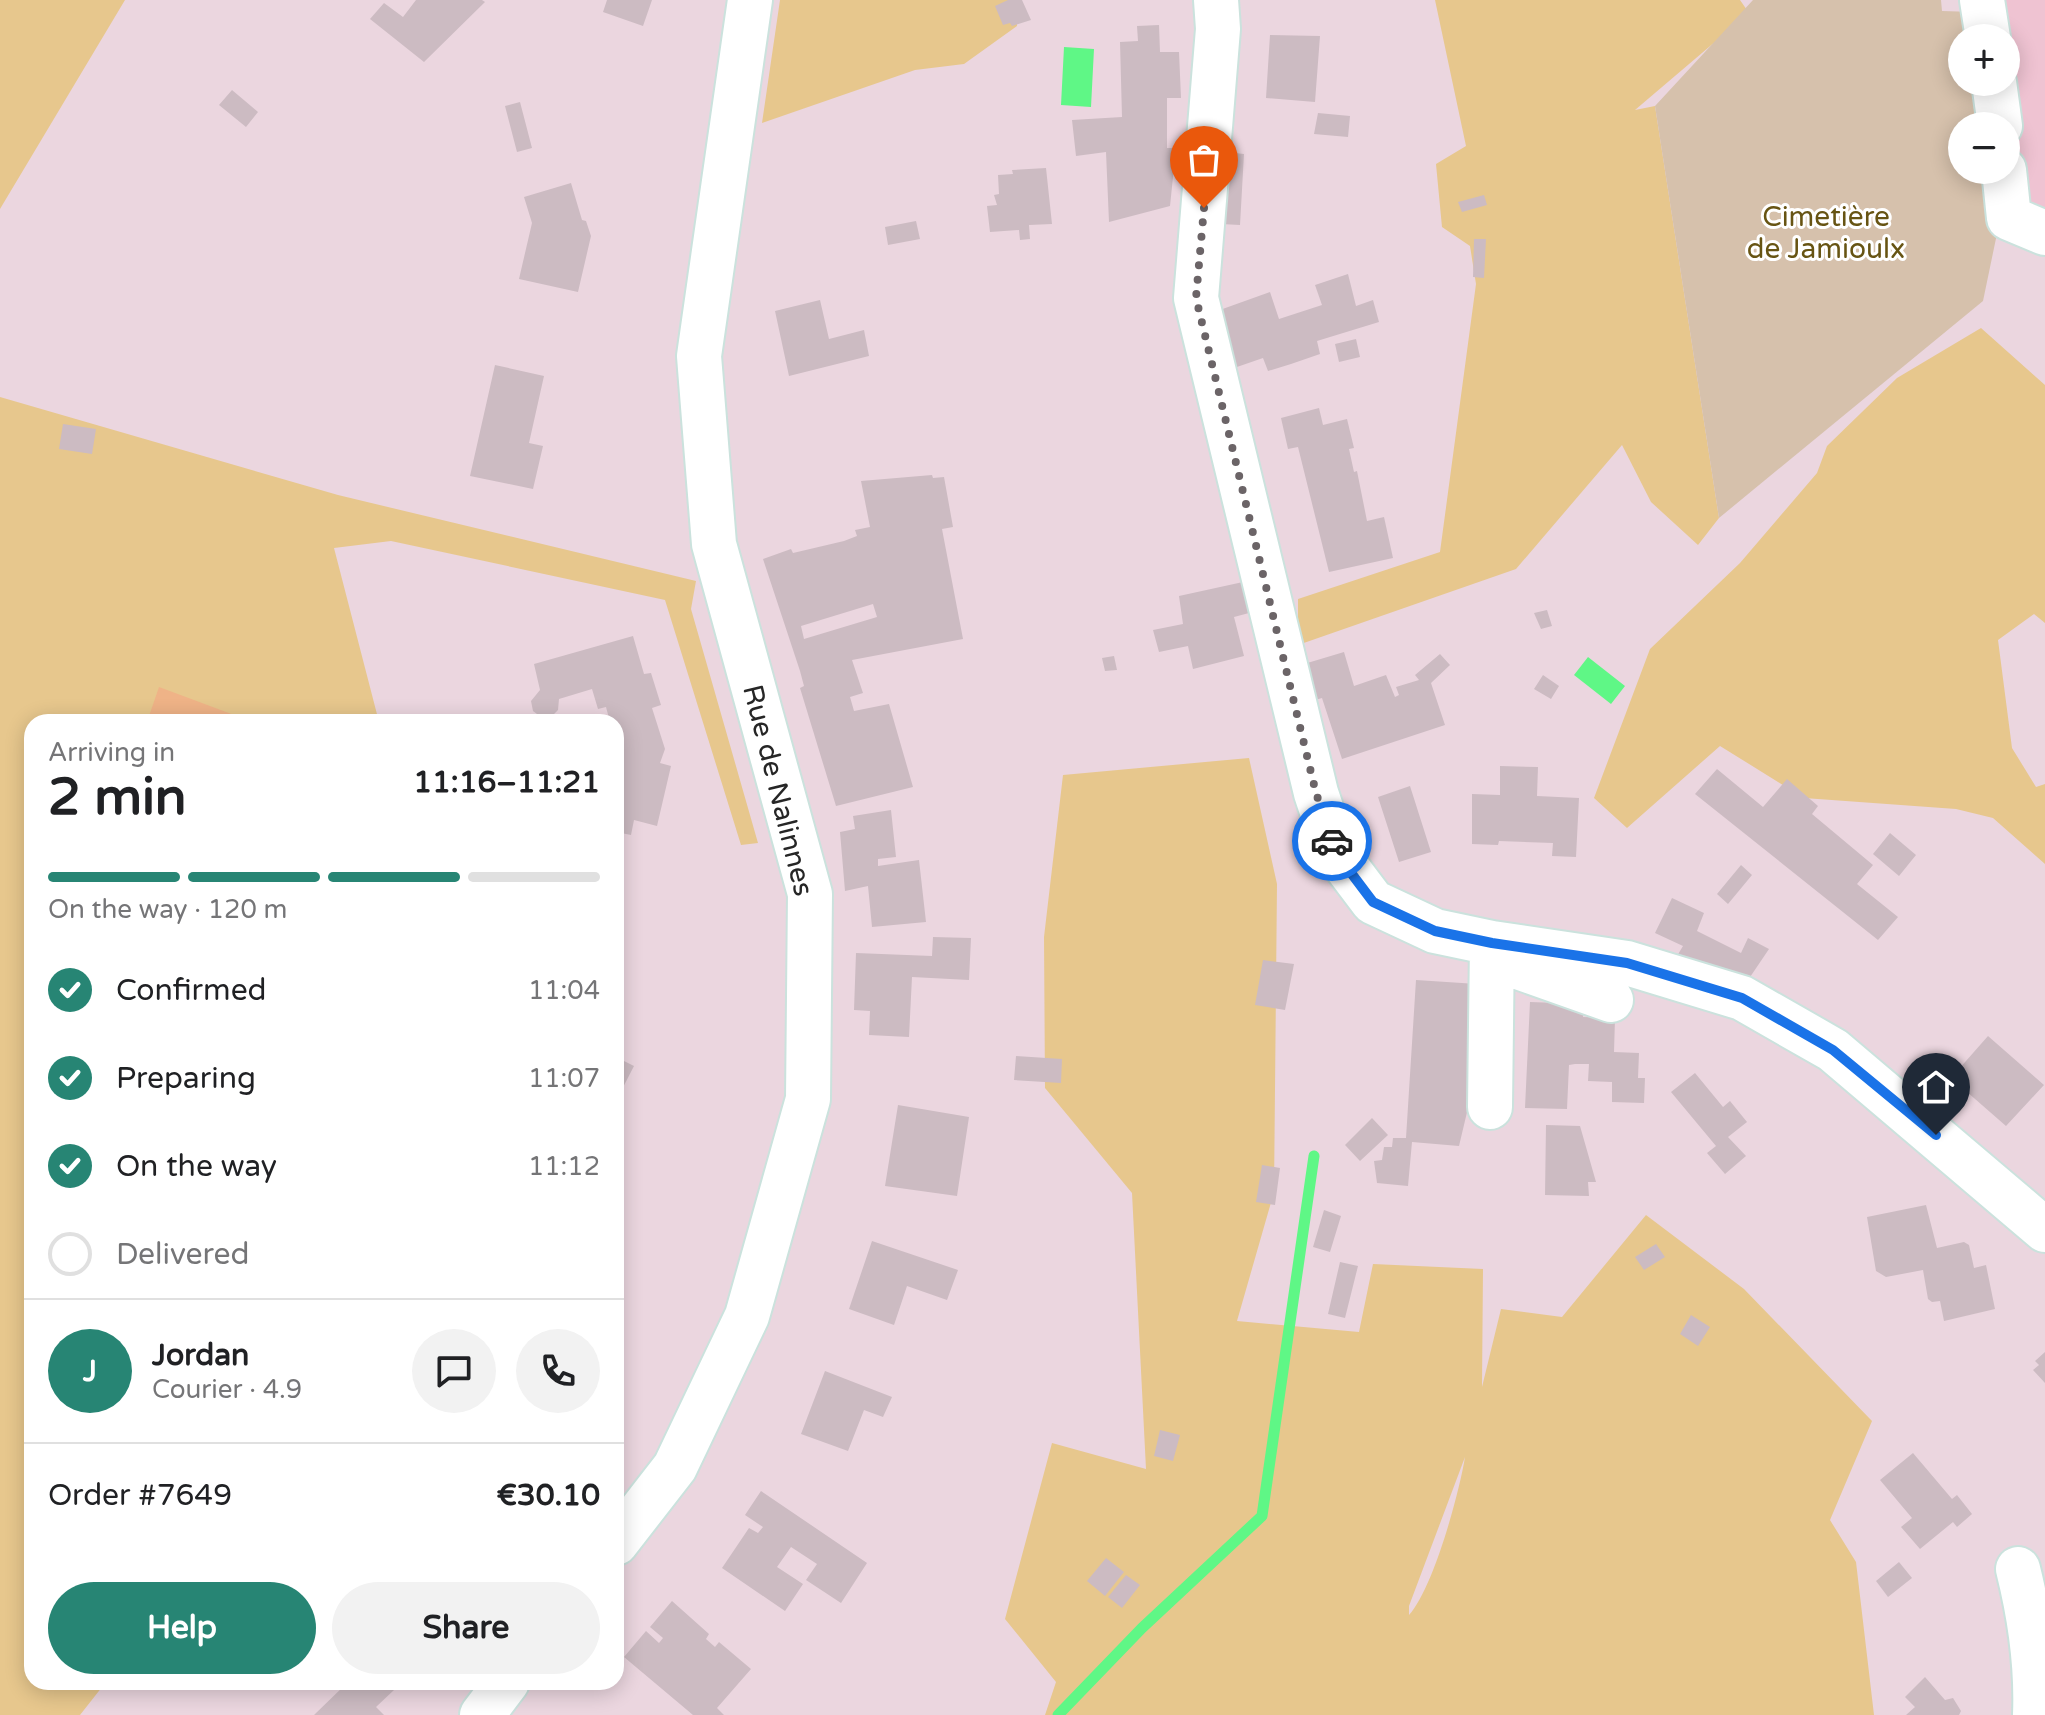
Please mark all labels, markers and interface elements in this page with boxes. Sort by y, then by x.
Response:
map controls [1948,24,2020,184]
button: + [1948,24,2020,96]
button: − [1948,112,2020,184]
pin [1170,126,1238,208]
icon: bag [1182,138,1226,182]
park label: Cimetière de Jamioulx [1747,200,1905,266]
street label: Rue de Nalinnes [735,681,821,899]
text: Arriving in [48,737,175,768]
text: 11:16–11:21 [413,764,600,801]
text: 2 min [48,766,187,829]
courier [1292,801,1372,881]
icon: car [1310,819,1354,863]
text: On the way · 120 m [48,894,287,925]
icon: check [48,968,92,1012]
text: Confirmed [116,972,267,1009]
text: 11:04 [528,975,600,1006]
pin [1902,1053,1970,1135]
icon: check [48,1056,92,1100]
text: Preparing [116,1060,256,1097]
text: 11:07 [528,1063,600,1094]
icon: home [1914,1065,1958,1109]
icon: check [48,1144,92,1188]
text: On the way [116,1148,277,1185]
text: 11:12 [528,1151,600,1182]
text: Delivered [116,1236,250,1273]
button: chat [412,1329,496,1413]
button: phone [516,1329,600,1413]
text: Jordan [152,1337,249,1374]
text: J [83,1353,97,1390]
text: Courier · 4.9 [152,1374,302,1405]
text: Order #7649 [48,1477,232,1514]
text: €30.10 [496,1477,600,1514]
button: Help [48,1582,316,1674]
button: Share [332,1582,600,1674]

